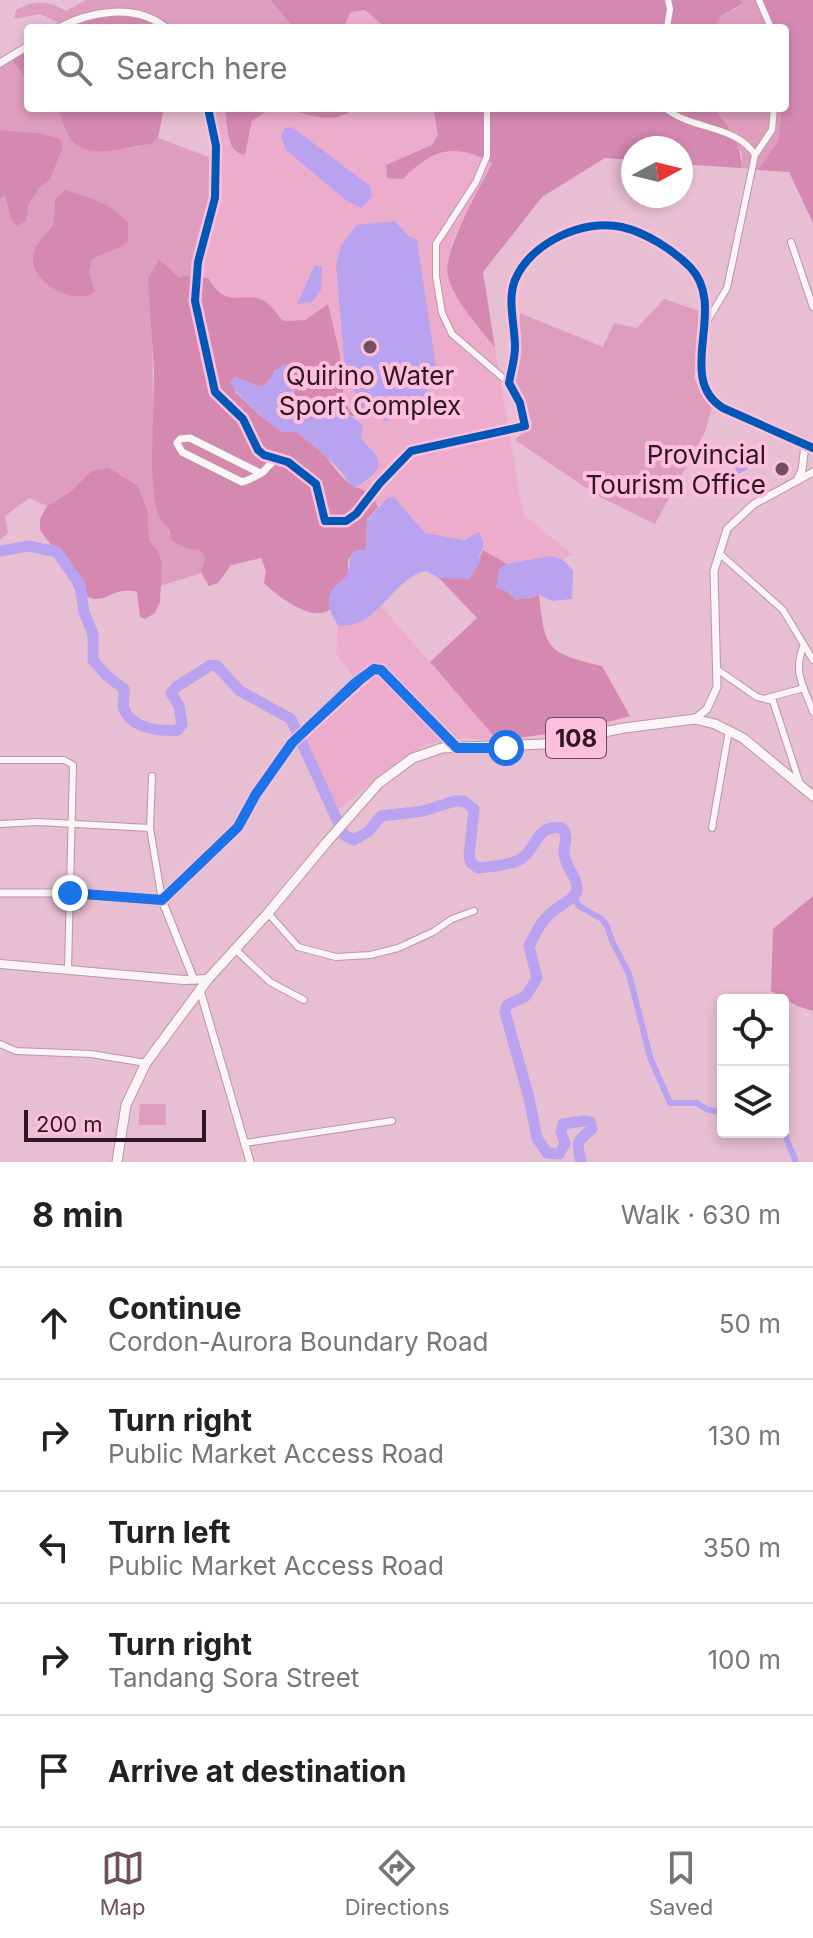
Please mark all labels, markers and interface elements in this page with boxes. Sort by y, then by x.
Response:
search box [24,24,789,112]
icon: search [52,46,96,90]
text: Search here [116,50,288,86]
north arrow [621,136,693,208]
marker: Quirino Water Sport Complex [361,338,379,356]
place label: Quirino Water Sport Complex [279,360,461,421]
place label: Provincial Tourism Office [586,439,766,500]
marker: Provincial Tourism Office [773,460,791,478]
road number: 108 [546,718,606,758]
route start [488,730,524,766]
route end [52,875,88,911]
map controls [717,994,789,1138]
button: locate [717,994,789,1066]
button: layers [717,1066,789,1138]
scale bar [24,1106,206,1142]
text: 200 m [36,1111,103,1137]
text: 8 min [32,1194,124,1235]
text: Walk · 630 m [621,1199,781,1230]
text: Continue [108,1290,242,1326]
icon: ahead [32,1301,76,1345]
text: 50 m [719,1308,781,1339]
text: Cordon-Aurora Boundary Road [108,1326,489,1357]
text: Turn right [108,1402,252,1438]
icon: right [32,1413,76,1457]
text: 130 m [708,1420,781,1451]
text: Public Market Access Road [108,1438,444,1469]
text: Turn left [108,1514,230,1550]
icon: left [32,1525,76,1569]
text: 350 m [703,1532,781,1563]
text: Public Market Access Road [108,1550,444,1581]
text: Turn right [108,1626,252,1662]
icon: right [32,1637,76,1681]
text: 100 m [708,1644,781,1675]
text: Tandang Sora Street [108,1662,359,1693]
icon: arrive [32,1749,76,1793]
text: Arrive at destination [108,1753,406,1789]
tab: Map [100,1846,145,1920]
tab: Directions [345,1846,450,1920]
tab: Saved [649,1846,713,1920]

